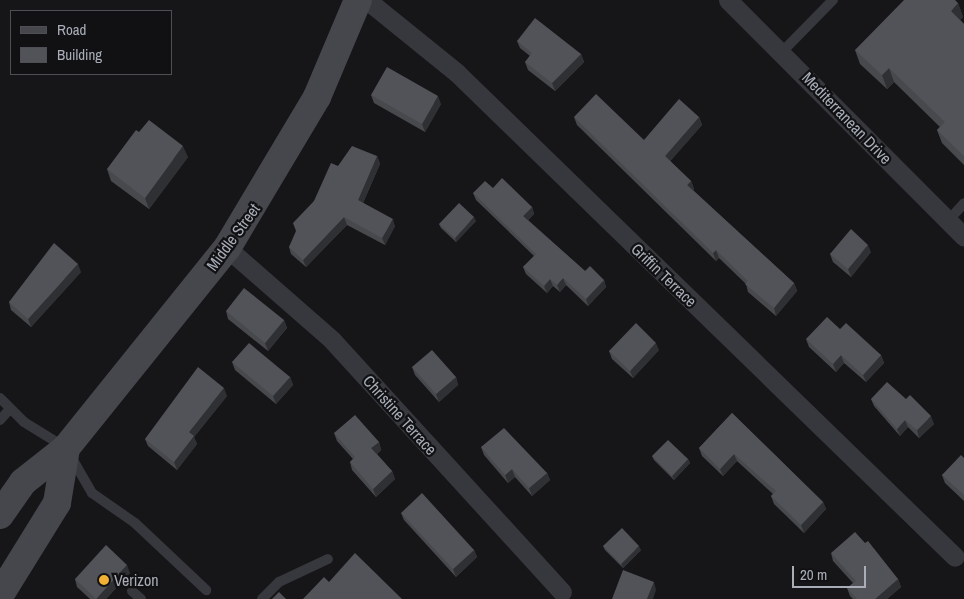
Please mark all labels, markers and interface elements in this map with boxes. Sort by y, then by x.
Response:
legend [10,10,172,75]
text: Road [57,19,86,40]
text: Building [57,44,102,65]
street label: Mediterranean Drive [798,68,896,168]
street label: Middle Street [202,200,264,274]
street label: Griffin Terrace [627,239,701,311]
street label: Christine Terrace [359,371,441,459]
scale bar [794,556,868,588]
text: 20 m [800,564,827,585]
place label: Verizon [114,570,158,590]
marker: Verizon [98,574,110,586]

